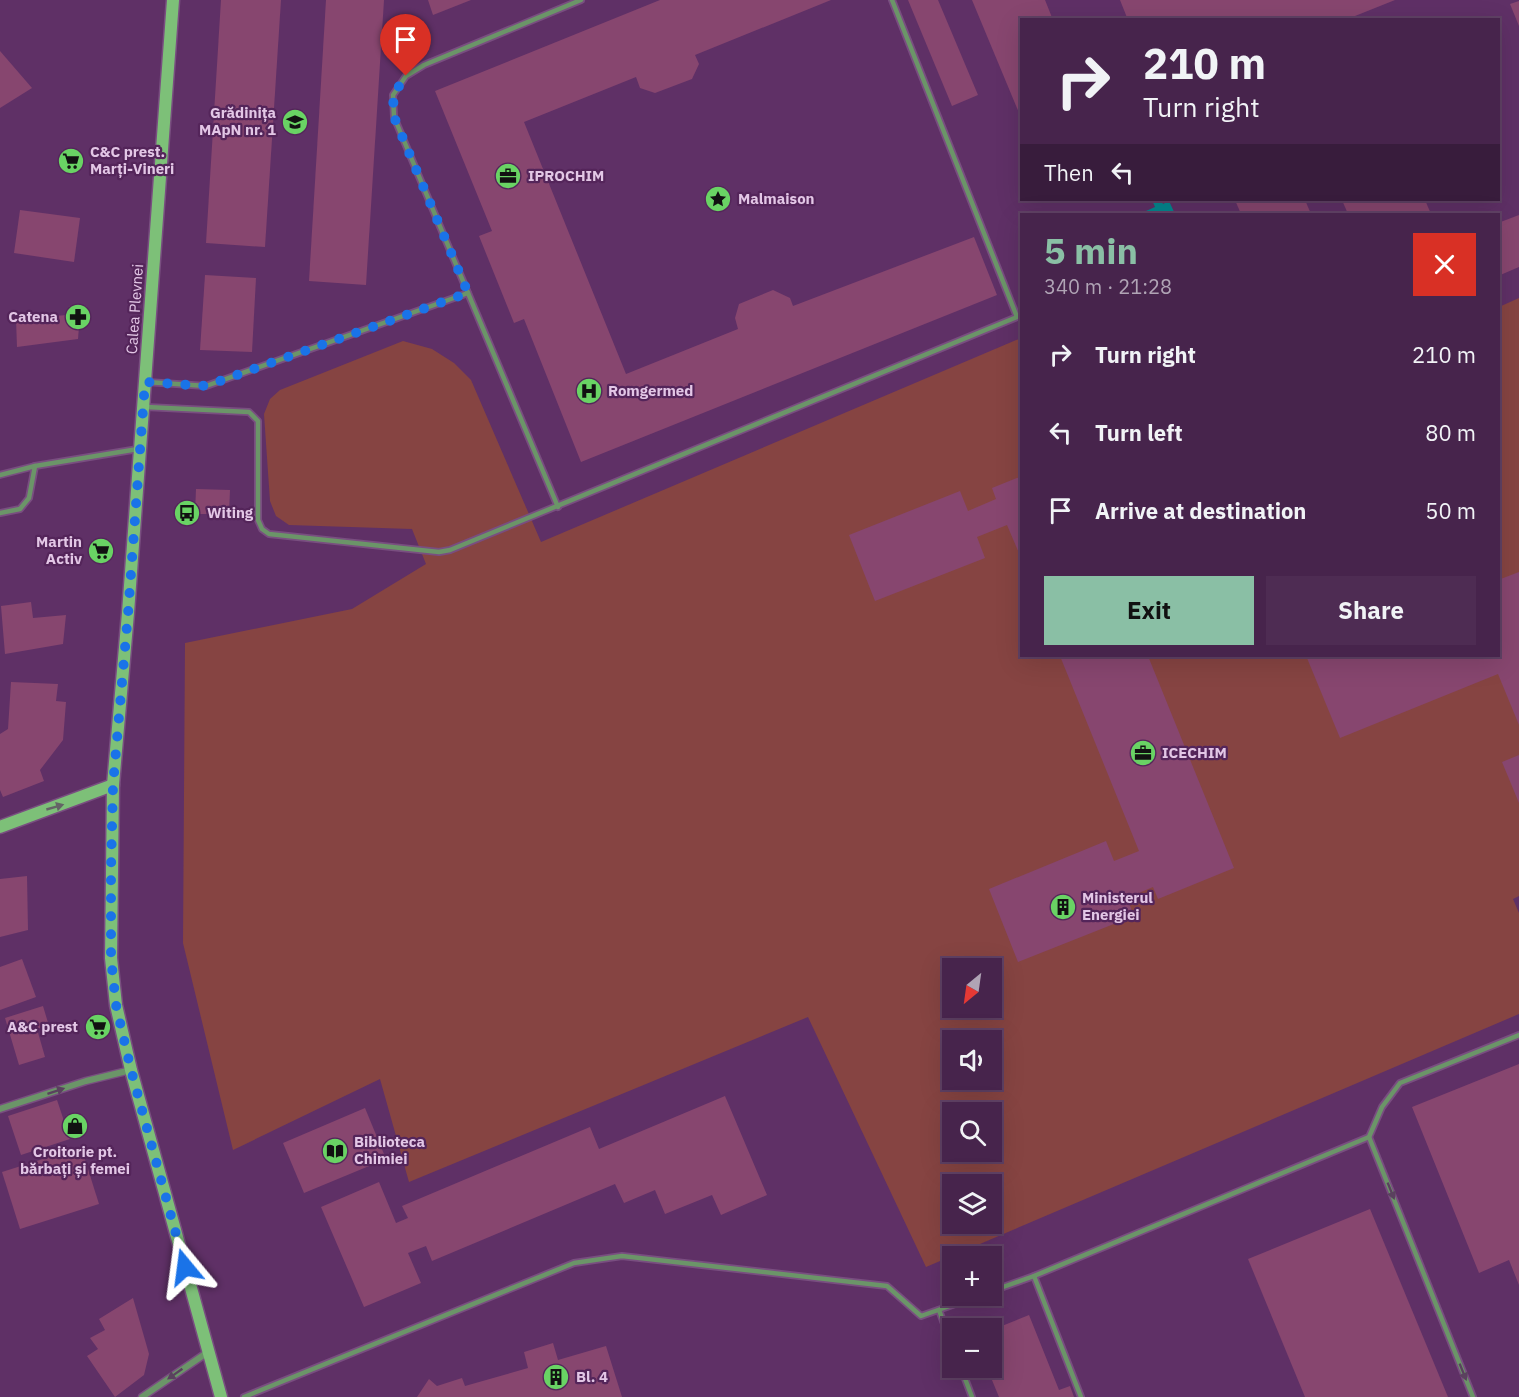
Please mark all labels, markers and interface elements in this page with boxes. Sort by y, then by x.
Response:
pin [380,14,431,76]
icon: arrive [389,23,422,56]
text: 210 m [1143,36,1266,91]
icon: right [1044,42,1122,120]
text: Turn right [1143,89,1260,124]
place label: Grădinița MApN nr. 1 [199,103,276,139]
school or university icon: Grădinița MApN nr. 1 [280,107,310,137]
place label: C&C prest. Marți-Vineri [90,142,174,178]
supermarket icon: C&C prest. Marți-Vineri [56,146,86,176]
icon: left [1106,156,1139,189]
text: Then [1044,158,1094,187]
office icon: IPROCHIM [493,161,523,191]
place label: IPROCHIM [528,166,604,185]
place icon: Malmaison [703,184,733,214]
place label: Malmaison [738,189,815,208]
text: 5 min [1044,227,1138,274]
button: close [1413,233,1476,296]
street label: Calea Plevnei [122,263,147,355]
text: 340 m · 21:28 [1044,273,1172,300]
pharmacy icon: Catena [63,302,93,332]
place label: Catena [8,307,58,326]
icon: right [1044,338,1077,371]
text: Turn right [1095,340,1196,369]
text: 210 m [1412,340,1476,369]
hospital icon: Romgermed [574,376,604,406]
place label: Romgermed [608,381,693,400]
icon: left [1044,416,1077,449]
text: Turn left [1095,418,1183,447]
text: 80 m [1425,418,1476,447]
icon: arrive [1044,494,1077,527]
text: Arrive at destination [1095,496,1306,525]
text: 50 m [1425,496,1476,525]
bus stop icon: Witing [172,498,202,528]
place label: Witing [207,503,254,522]
place label: Martin Activ [36,532,82,568]
supermarket icon: Martin Activ [86,536,116,566]
button: Exit [1044,576,1254,645]
button: Share [1266,576,1476,645]
office icon: ICECHIM [1128,738,1158,768]
place label: ICECHIM [1162,743,1227,762]
one-way arrow [46,802,64,811]
place label: Ministerul Energiei [1082,888,1153,924]
building icon: Ministerul Energiei [1048,892,1078,922]
north arrow [942,958,1002,1018]
map controls [942,958,1002,1378]
supermarket icon: A&C prest [83,1012,113,1042]
place label: A&C prest [7,1017,78,1036]
button: sound [942,1030,1002,1090]
one-way arrow [47,1086,65,1095]
button: search [942,1102,1002,1162]
shop icon: Croitorie pt. bărbați și femei [60,1111,90,1141]
place label: Biblioteca Chimiei [354,1132,425,1168]
library icon: Biblioteca Chimiei [320,1136,350,1166]
place label: Croitorie pt. bărbați și femei [20,1142,130,1178]
button: layers [942,1174,1002,1234]
one-way arrow [1386,1182,1396,1200]
position arrow [153,1235,217,1299]
button: + [942,1246,1002,1306]
button: − [942,1318,1002,1378]
building icon: Bl. 4 [541,1362,571,1392]
one-way arrow [1459,1363,1468,1381]
place label: Bl. 4 [576,1367,608,1386]
one-way arrow [168,1368,184,1380]

